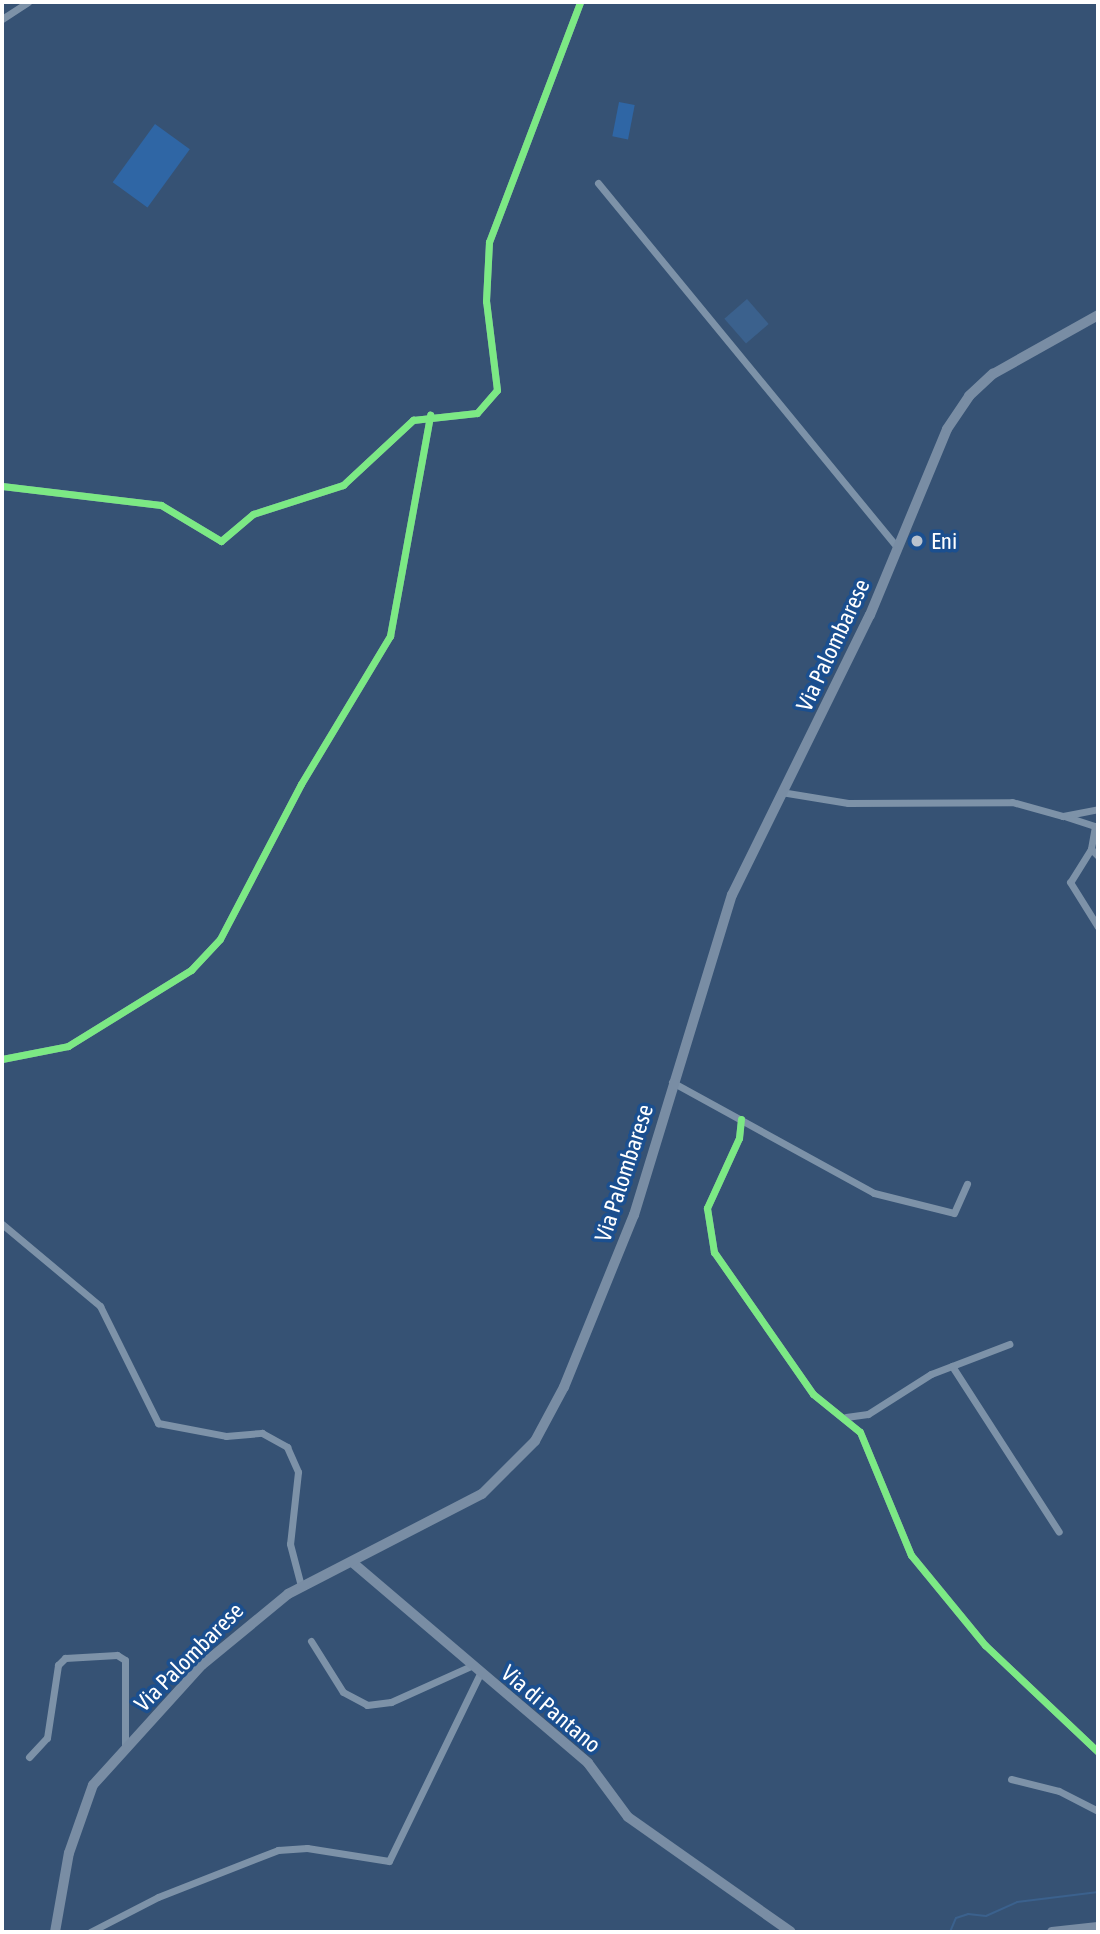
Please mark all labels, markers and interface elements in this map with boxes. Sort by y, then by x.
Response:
place label: Eni [931,527,957,555]
marker: Eni [909,533,925,549]
street label: Via Palombarese [790,575,876,715]
street label: Via Palombarese [589,1101,659,1245]
street label: Via Palombarese [129,1597,249,1717]
street label: Via di Pantano [496,1659,606,1759]

